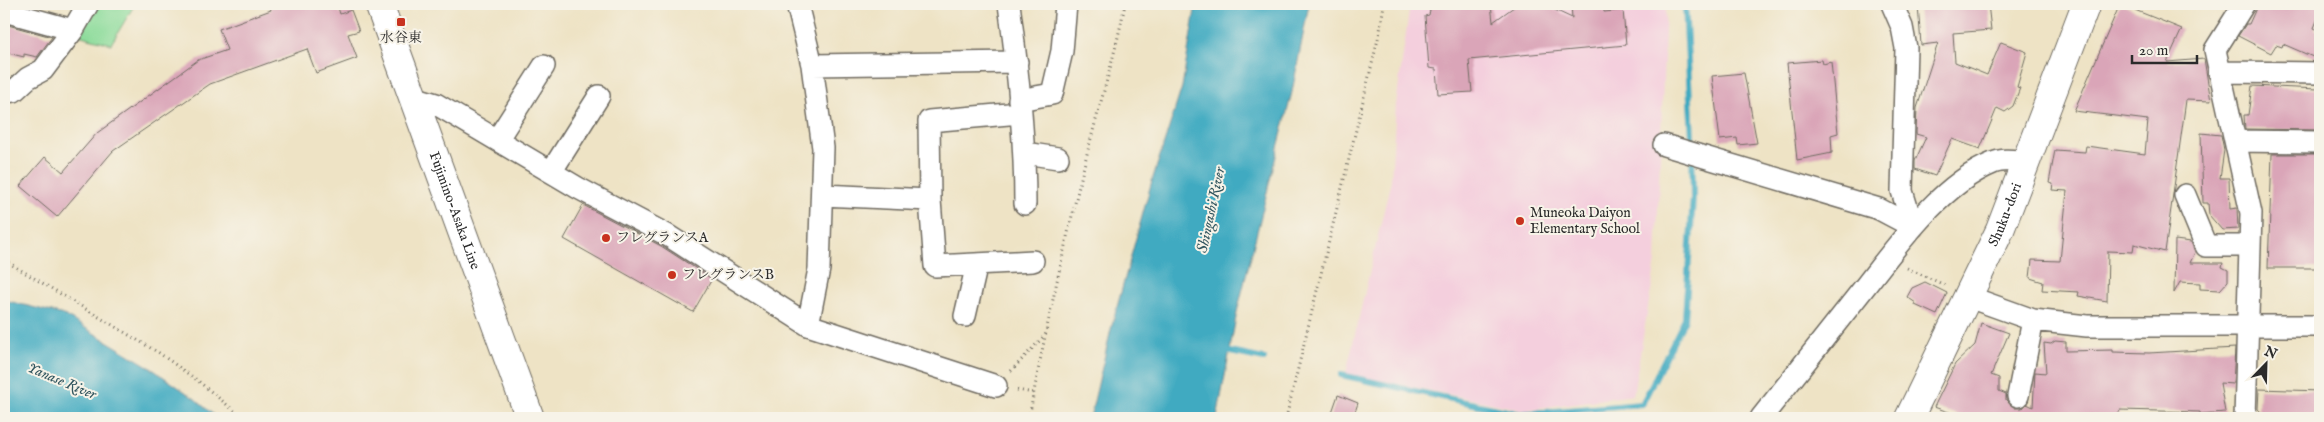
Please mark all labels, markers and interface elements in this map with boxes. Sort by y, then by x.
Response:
marker: 水谷東 [395,16,407,28]
place label: 水谷東 [380,29,422,47]
scale bar [2132,32,2196,64]
text: 20 m [2139,41,2169,60]
street label: Fujimino-Asaka Line [425,149,484,273]
water label: Shingashi River [1193,165,1231,255]
street label: Shuku-dori [1984,180,2026,250]
place label: Muneoka Daiyon Elementary School [1530,204,1640,238]
marker: Muneoka Daiyon Elementary School [1514,215,1526,227]
place label: フレグランスA [616,229,709,247]
marker: フレグランスA [600,232,612,244]
place label: フレグランスB [682,266,774,284]
marker: フレグランスB [666,269,678,281]
north arrow [2242,340,2292,390]
text: N [2261,342,2280,364]
water label: Yanase River [25,358,100,404]

